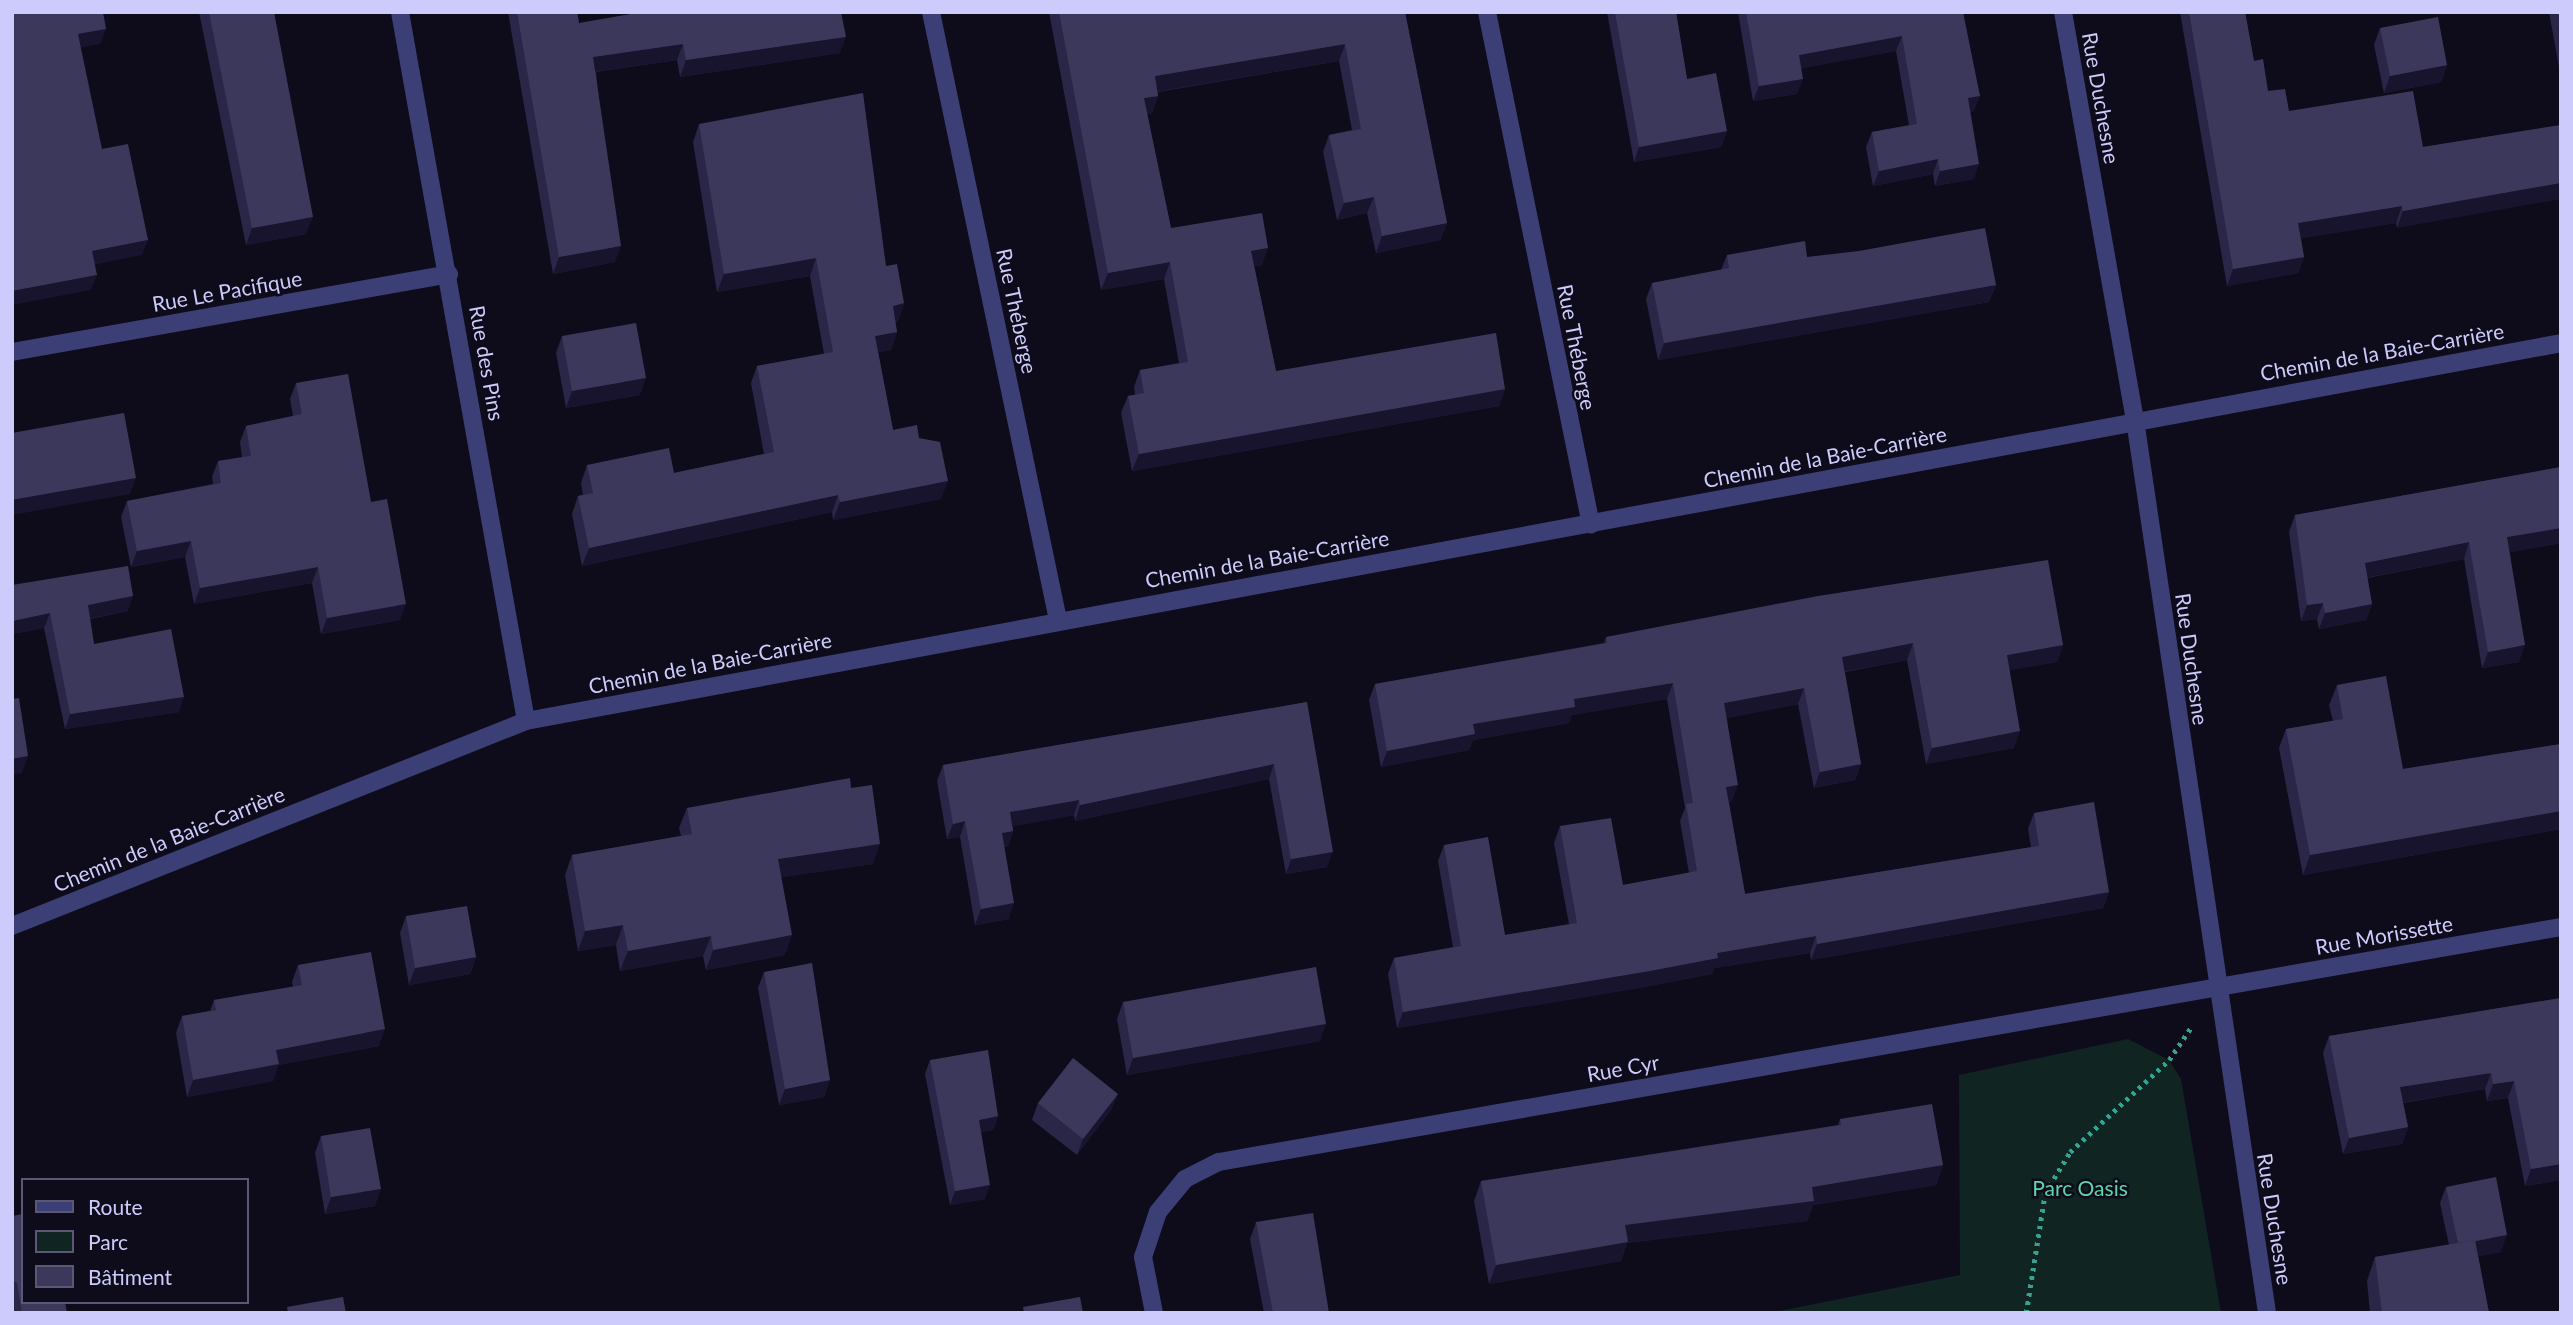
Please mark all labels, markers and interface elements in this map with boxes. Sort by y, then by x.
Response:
street label: Rue Duchesne [2077,30,2125,166]
street label: Rue Théberge [991,246,1043,376]
street label: Rue Le Pacifique [150,265,304,317]
street label: Rue Théberge [1552,282,1602,412]
street label: Rue des Pins [464,303,510,423]
street label: Chemin de la Baie-Carrière [2258,318,2506,386]
street label: Chemin de la Baie-Carrière [1701,421,1949,493]
street label: Chemin de la Baie-Carrière [1143,525,1391,593]
street label: Rue Duchesne [2170,591,2214,727]
street label: Chemin de la Baie-Carrière [586,627,834,699]
street label: Chemin de la Baie-Carrière [50,781,288,897]
street label: Rue Morissette [2313,911,2455,959]
street label: Rue Cyr [1585,1049,1661,1087]
street label: Rue Duchesne [2252,1151,2298,1287]
park label: Parc Oasis [2032,1175,2128,1201]
legend [21,1178,248,1304]
text: Route [88,1194,143,1219]
text: Parc [88,1229,128,1254]
text: Bâtiment [88,1264,172,1289]

